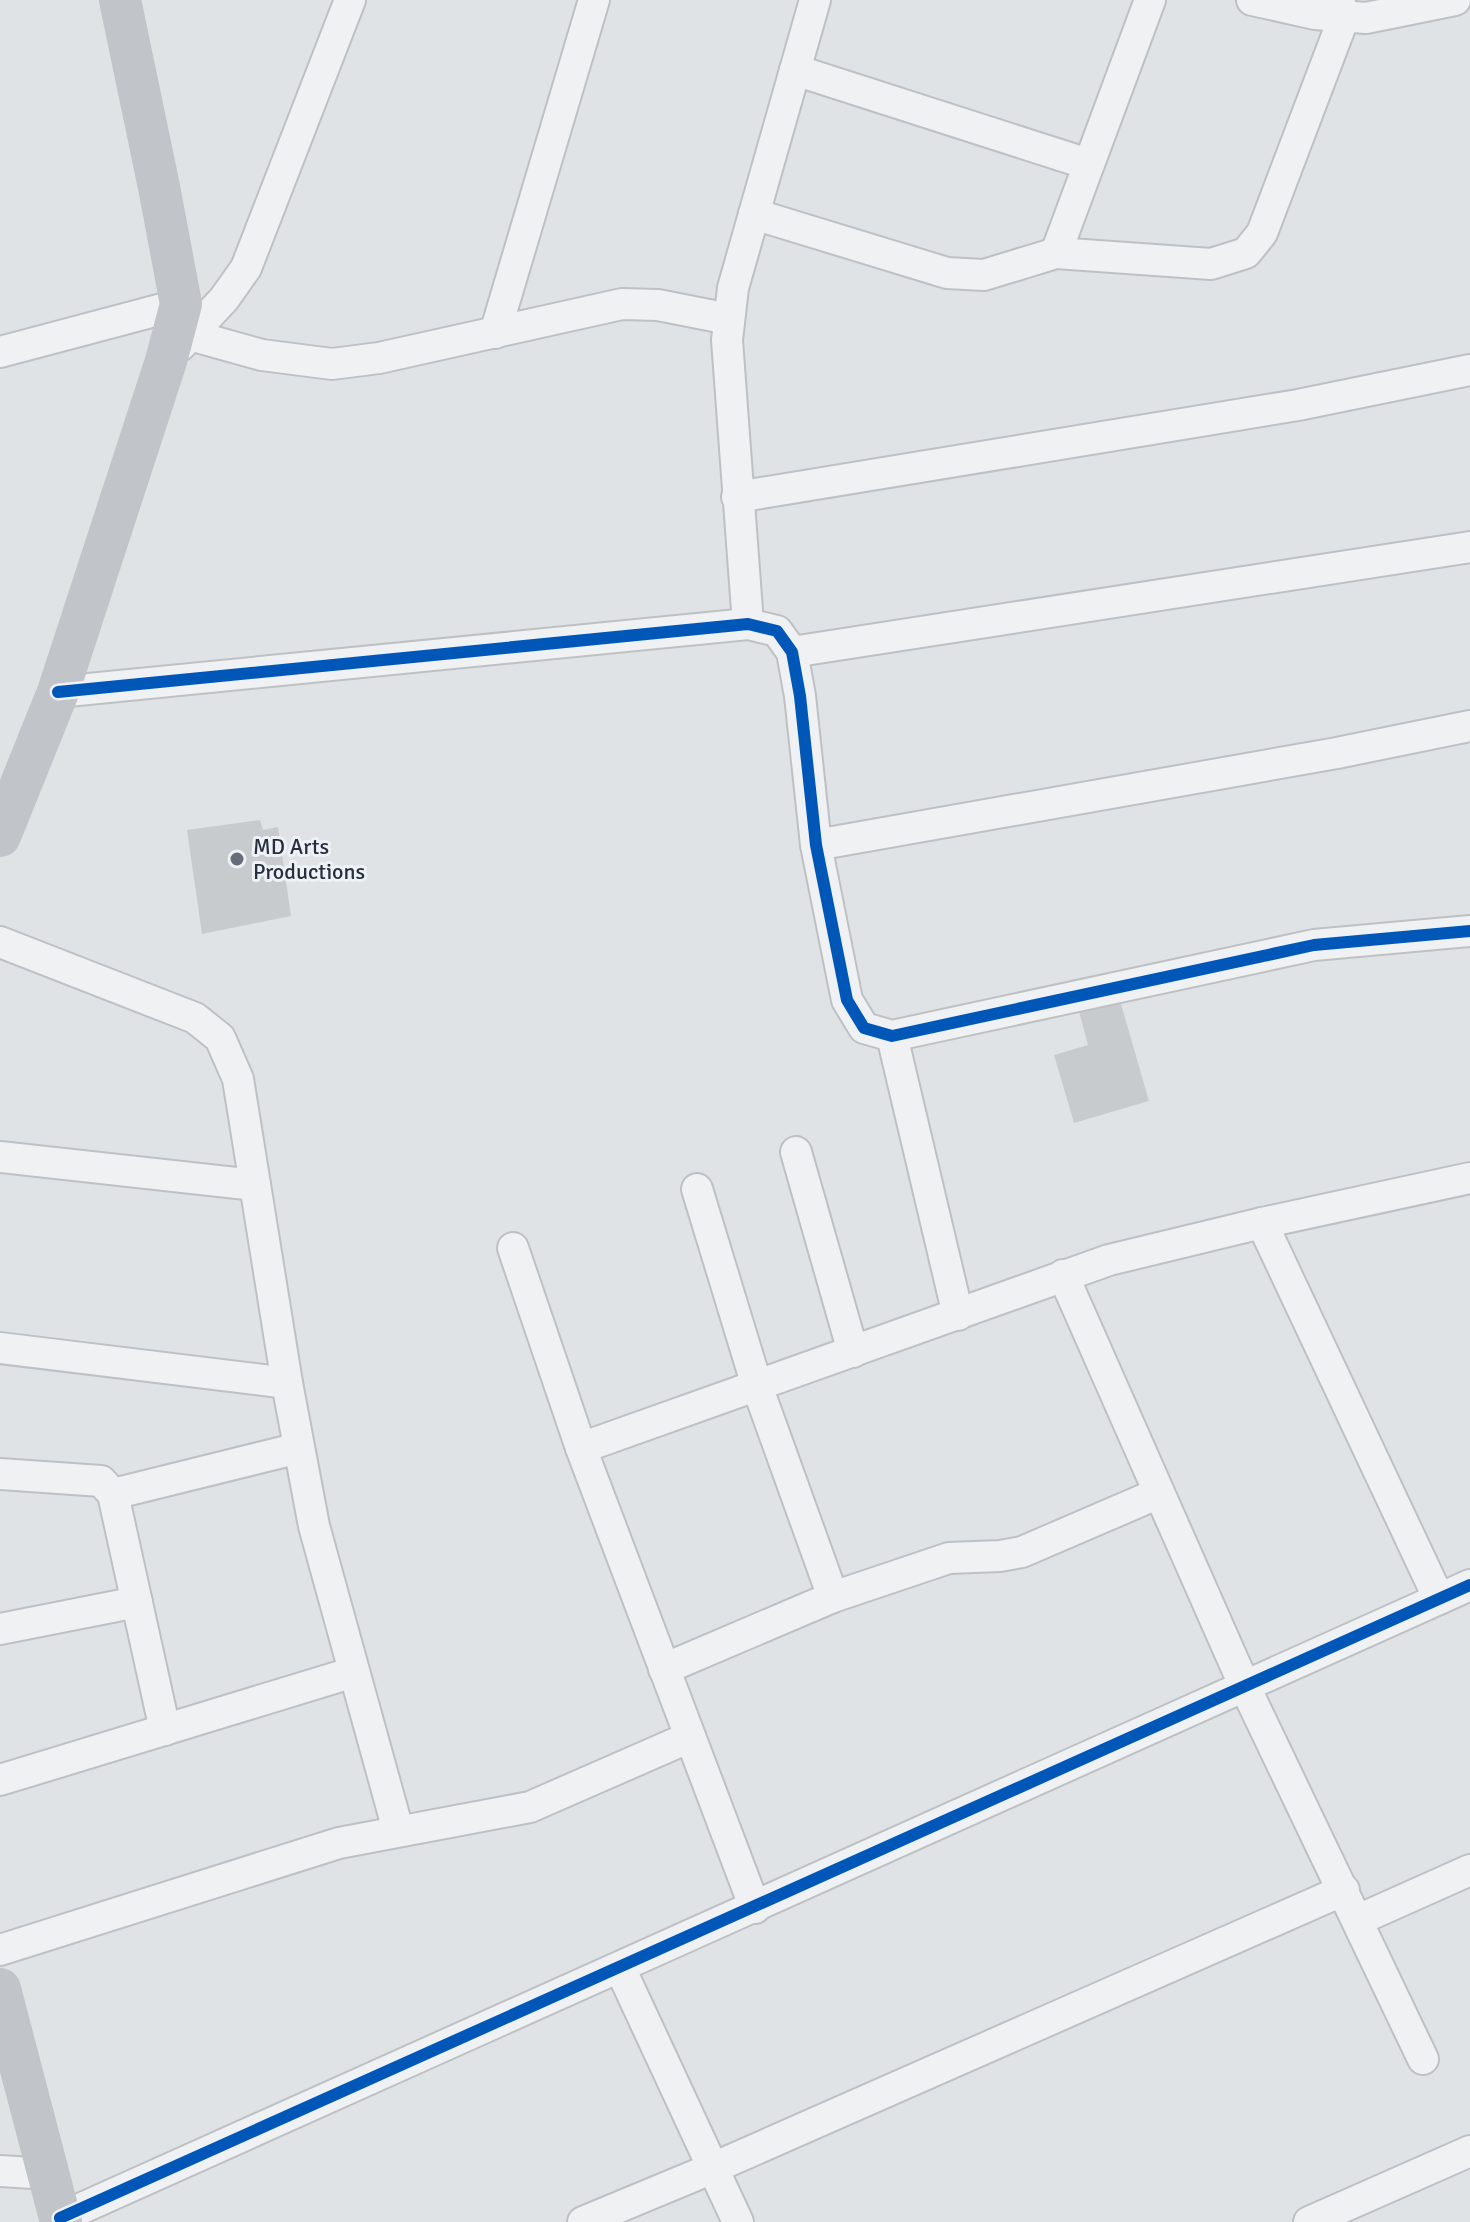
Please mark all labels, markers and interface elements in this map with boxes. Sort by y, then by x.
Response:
place label: MD Arts Productions [253,833,365,885]
marker: MD Arts Productions [228,850,246,868]

